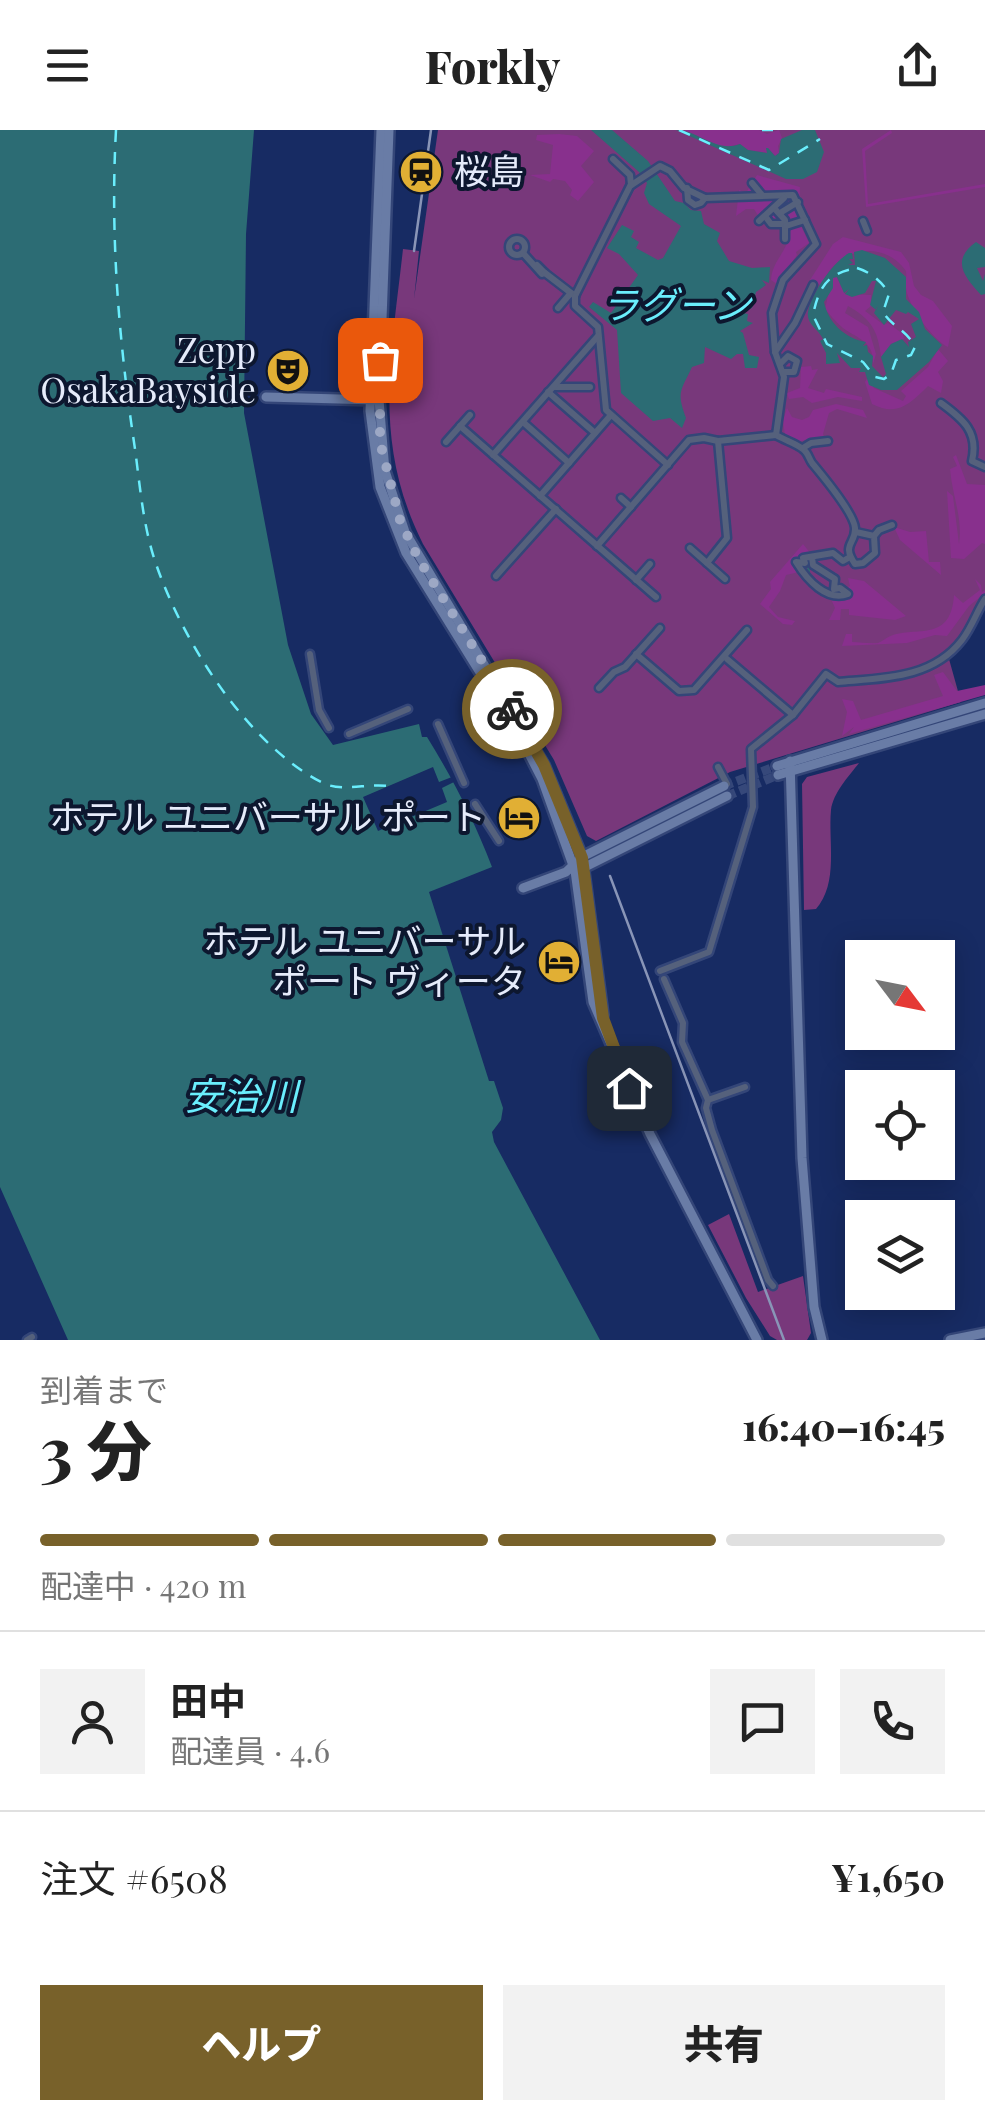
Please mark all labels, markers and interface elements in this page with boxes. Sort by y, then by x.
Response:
text: Forkly [425,35,560,95]
icon: menu [40,38,95,93]
icon: share [890,38,945,93]
place label: 桜島 [454,146,524,193]
station icon: 桜島 [398,149,444,195]
water label: ラグーン [601,278,753,329]
pin [338,318,423,403]
place label: Zepp OsakaBayside [40,325,256,412]
icon: bag [353,333,408,388]
theatre icon: Zepp OsakaBayside [265,348,311,394]
courier [462,659,562,759]
icon: bike [485,682,540,737]
place label: ホテル ユニバーサル ポート [49,792,486,839]
hotel icon: ホテル ユニバーサル ポート [496,795,542,841]
place label: ホテル ユニバーサル ポート ヴィータ [203,916,526,1003]
hotel icon: ホテル ユニバーサル ポート ヴィータ [536,939,582,985]
north arrow [845,940,955,1050]
map controls [845,940,955,1310]
pin [587,1046,672,1131]
icon: home [602,1061,657,1116]
water label: 安治川 [184,1069,302,1120]
button: locate [845,1070,955,1180]
button: layers [845,1200,955,1310]
text: 到着まで [40,1367,168,1410]
text: 16:40–16:45 [742,1400,945,1451]
text: 3 分 [40,1405,152,1491]
text: 配達中 · 420 m [40,1563,246,1606]
button: person [40,1669,145,1774]
button: chat [710,1669,815,1774]
button: phone [840,1669,945,1774]
text: 田中 [170,1674,246,1725]
text: 配達員 · 4.6 [170,1728,330,1771]
text: ¥1,650 [831,1851,945,1902]
text: 注文 #6508 [40,1852,228,1903]
button: ヘルプ [40,1985,483,2100]
button: 共有 [503,1985,945,2100]

